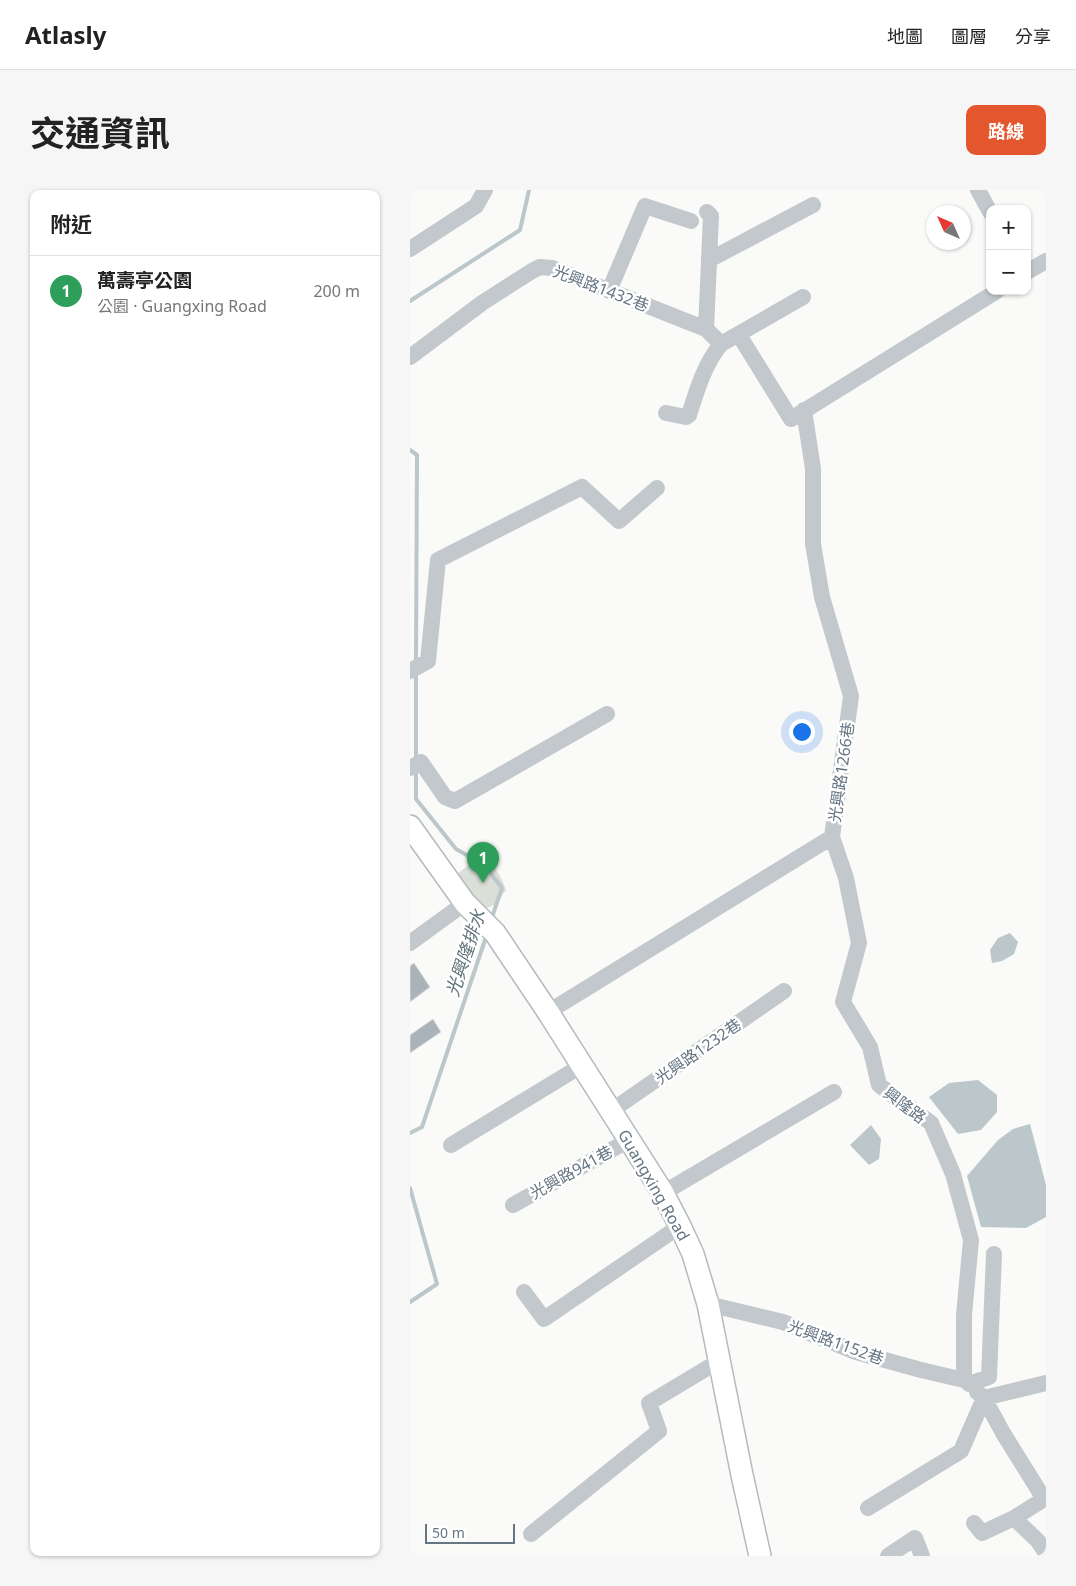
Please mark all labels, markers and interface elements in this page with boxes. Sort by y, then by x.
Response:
text: Atlasly [25,18,106,51]
text: 地圖 [887,24,923,48]
text: 圖層 [951,24,987,48]
text: 分享 [1015,24,1051,48]
button: 路線 [966,105,1046,155]
text: 交通資訊 [30,109,170,156]
north arrow [926,205,971,250]
map controls [986,205,1031,295]
button: + [986,205,1031,250]
text: 附近 [50,210,92,238]
button: − [986,250,1031,295]
street label: 光興路1432巷 [550,260,652,316]
text: 萬壽亭公園 [97,267,192,293]
text: 1 [61,280,71,302]
text: 200 m [313,280,360,302]
text: 公園 · Guangxing Road [97,295,267,317]
your location [789,719,815,745]
street label: 光興路1266巷 [823,721,859,823]
pin: 1 [467,842,499,883]
water label: 光興隆排水 [440,905,491,999]
street label: 光興路1232巷 [650,1013,746,1089]
street label: 興隆路 [879,1082,931,1128]
street label: Guangxing Road [613,1125,695,1245]
street label: 光興路941巷 [526,1140,616,1204]
street label: 光興路1152巷 [785,1314,887,1370]
scale bar [425,1521,515,1544]
text: 50 m [432,1523,465,1542]

